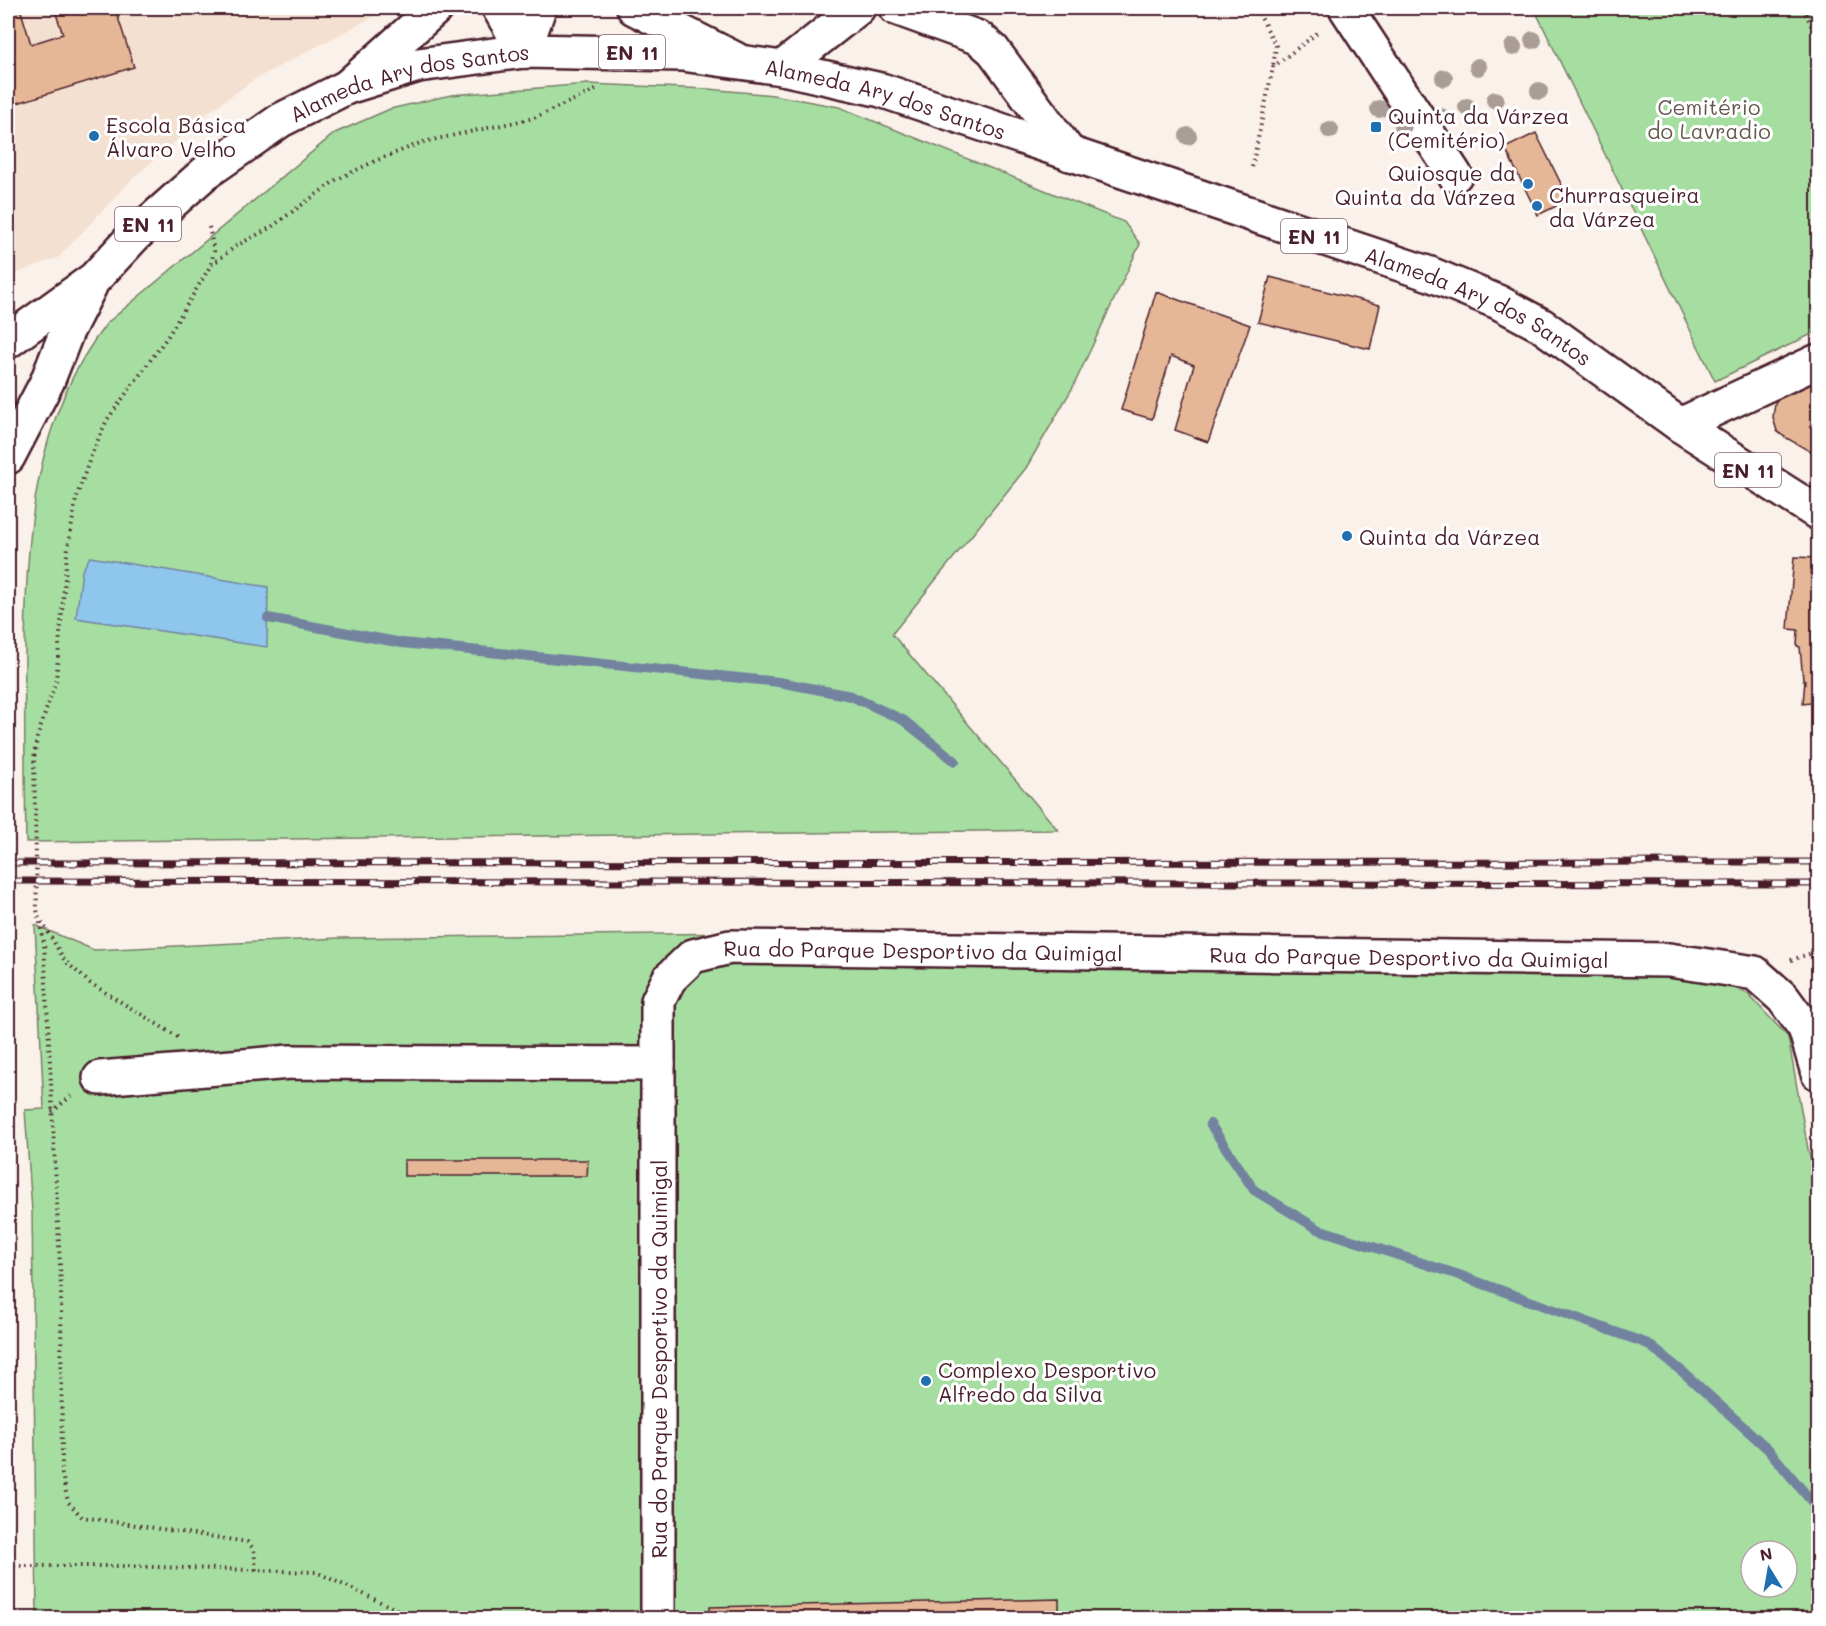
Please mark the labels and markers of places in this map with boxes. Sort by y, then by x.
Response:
place label: Quinta da Várzea (Cemitério) [1388,102,1569,153]
place label: Escola Básica Álvaro Velho [106,111,246,162]
marker: Quinta da Várzea (Cemitério) [1369,120,1383,134]
marker: Escola Básica Álvaro Velho [87,129,101,143]
place label: Quiosque da Quinta da Várzea [1335,159,1516,210]
marker: Quiosque da Quinta da Várzea [1521,177,1535,191]
place label: Churrasqueira da Várzea [1549,181,1700,232]
marker: Churrasqueira da Várzea [1530,199,1544,213]
place label: Quinta da Várzea [1359,523,1540,550]
marker: Quinta da Várzea [1340,529,1354,543]
place label: Complexo Desportivo Alfredo da Silva [938,1356,1156,1407]
marker: Complexo Desportivo Alfredo da Silva [919,1374,933,1388]

